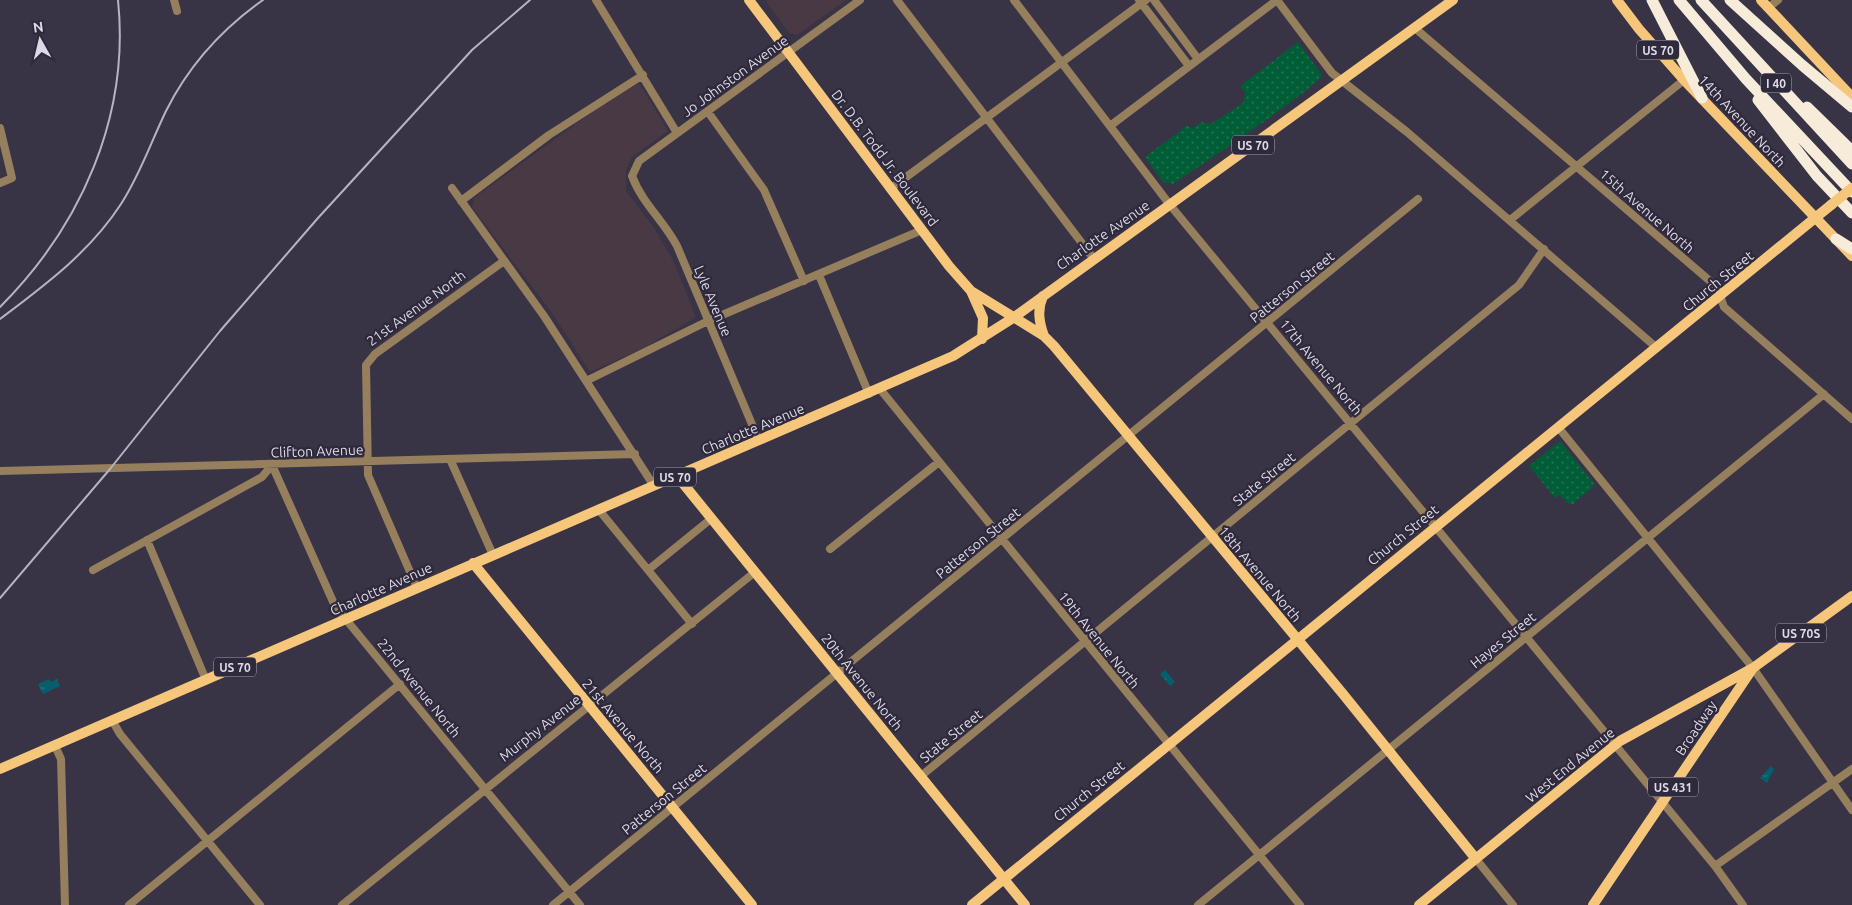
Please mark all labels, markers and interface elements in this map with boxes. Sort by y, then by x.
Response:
north arrow [15,15,65,65]
text: N [32,18,44,36]
street label: Jo Johnston Avenue [679,32,791,120]
road number: US 70 [1637,40,1679,60]
street label: 14th Avenue North [1695,72,1789,170]
road number: I 40 [1761,74,1791,92]
street label: Dr. D.B. Todd Jr. Boulevard [828,87,942,229]
road number: US 70 [1232,136,1274,154]
street label: 15th Avenue North [1597,166,1697,256]
street label: Charlotte Avenue [1053,197,1153,273]
street label: Church Street [1679,247,1757,314]
street label: Patterson Street [1247,248,1338,326]
street label: Lyle Avenue [691,263,735,339]
street label: 21st Avenue North [364,267,468,349]
street label: 17th Avenue North [1276,316,1366,418]
street label: Charlotte Avenue [699,400,807,458]
street label: Clifton Avenue [270,441,364,461]
street label: State Street [1230,449,1299,509]
road number: US 70 [654,468,696,487]
street label: Church Street [1364,501,1442,568]
street label: Patterson Street [933,504,1024,582]
street label: 18th Avenue North [1215,523,1305,625]
street label: Charlotte Avenue [327,559,435,619]
street label: 19th Avenue North [1055,588,1143,692]
street label: Hayes Street [1467,608,1539,671]
road number: US 70S [1776,624,1826,642]
street label: 20th Avenue North [818,630,906,734]
street label: 22nd Avenue North [374,635,464,741]
road number: US 70 [214,658,256,676]
street label: 21st Avenue North [579,676,667,776]
street label: Murphy Avenue [496,691,584,765]
street label: Broadway [1672,697,1720,758]
street label: State Street [917,706,986,766]
street label: West End Avenue [1522,724,1618,806]
street label: Church Street [1050,757,1128,824]
street label: Patterson Street [619,760,710,838]
road number: US 431 [1648,778,1698,796]

